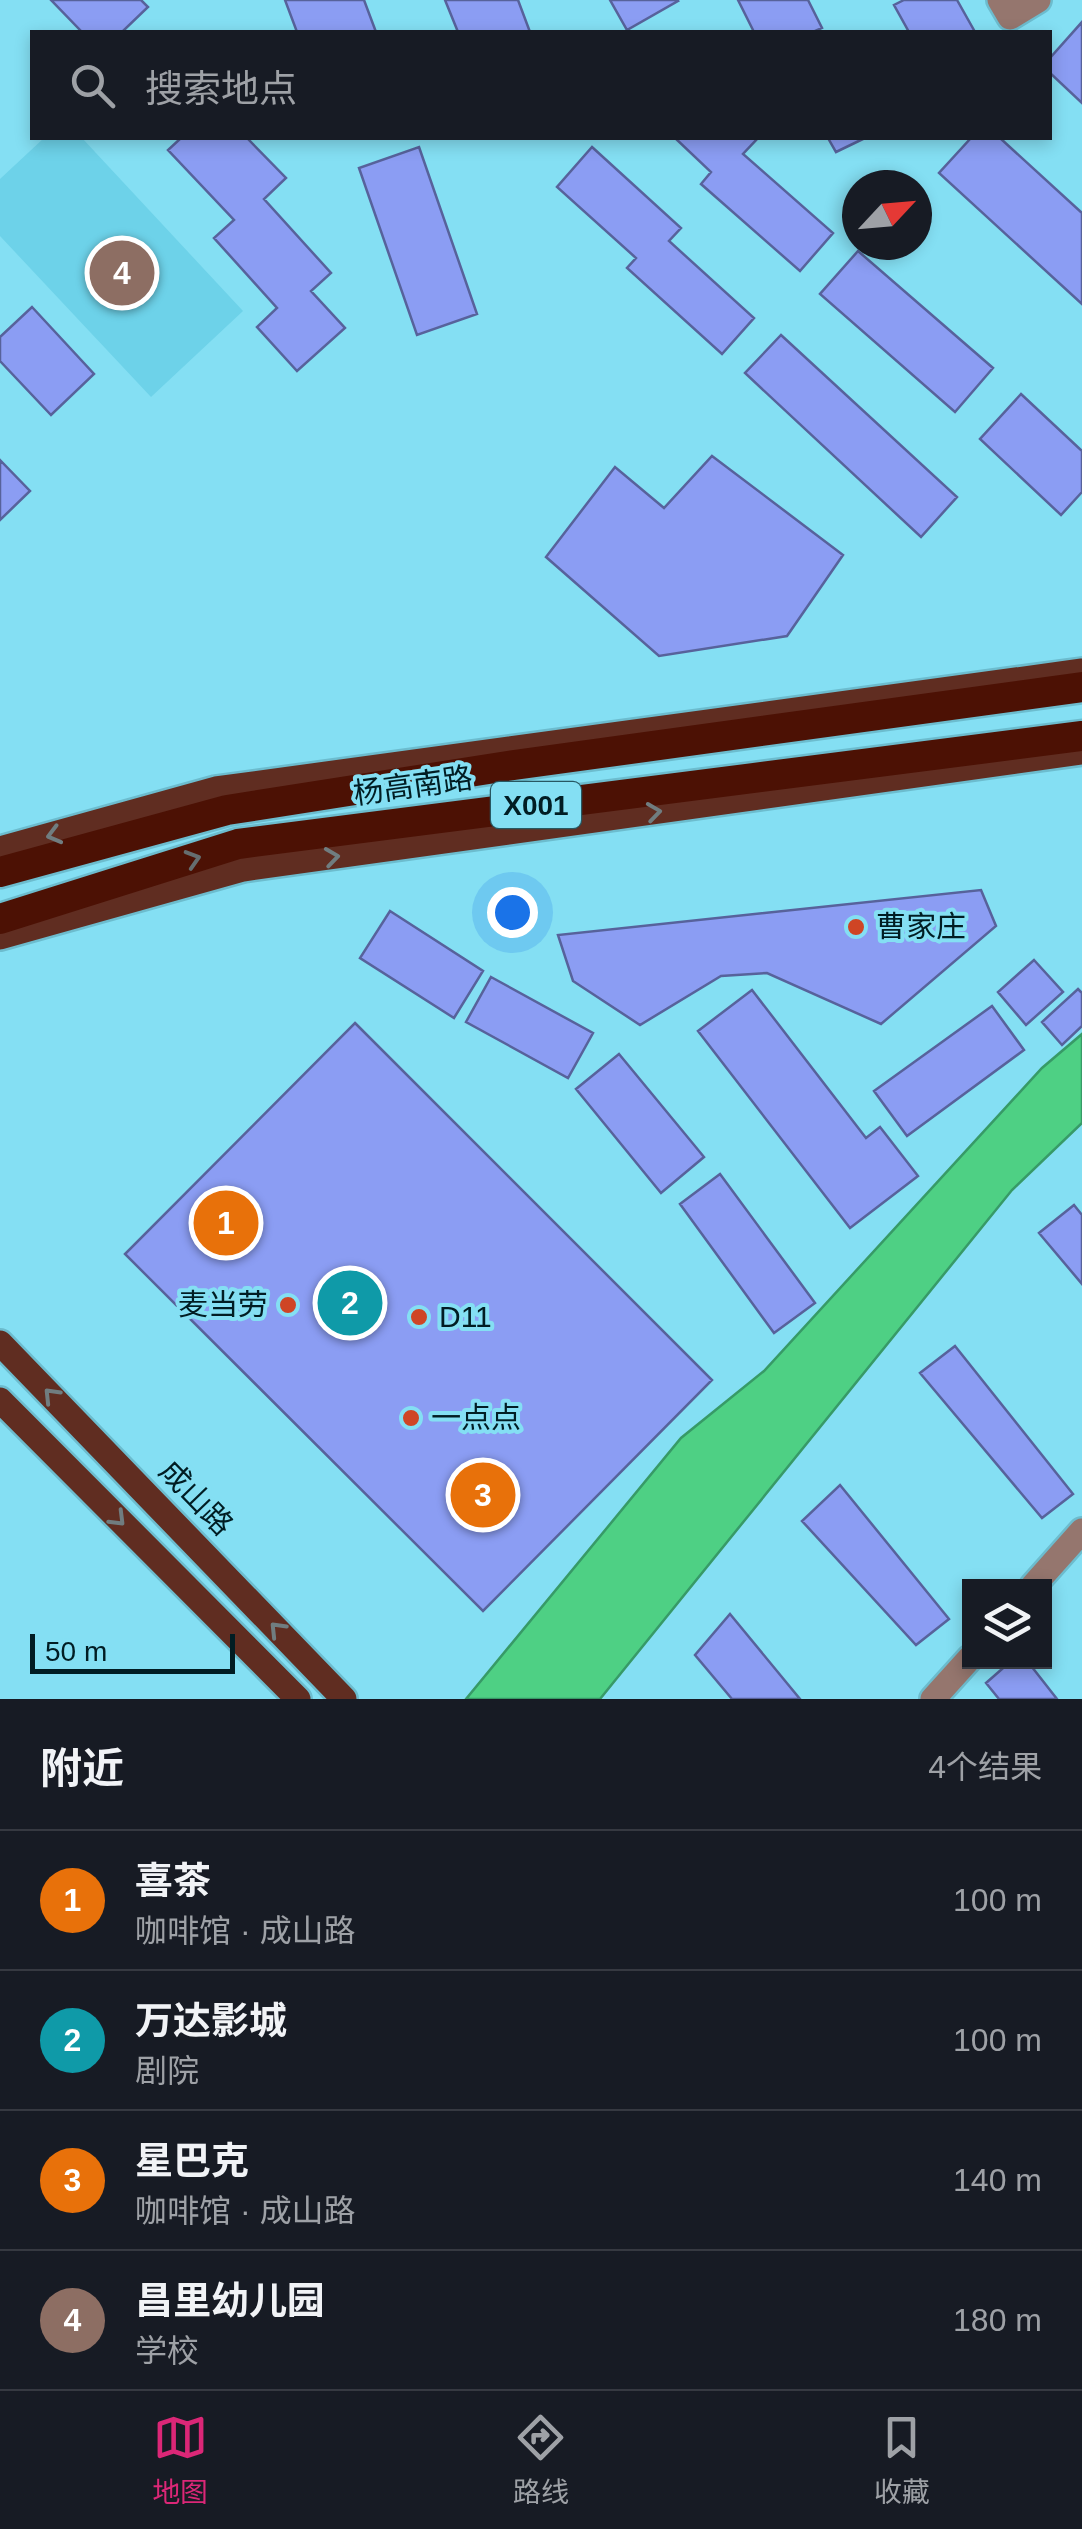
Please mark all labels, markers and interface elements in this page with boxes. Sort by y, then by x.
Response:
search box [30,30,1052,140]
icon: search [65,58,120,113]
text: 搜索地点 [145,68,297,110]
north arrow [842,170,932,260]
pin: 4 [90,236,154,310]
street label: 杨高南路 [351,761,475,810]
road number: X001 [491,782,581,828]
one-way arrow [646,802,663,823]
one-way arrow [46,823,63,844]
one-way arrow [324,847,341,868]
one-way arrow [184,850,201,870]
your location [487,887,538,938]
place label: 曹家庄 [876,910,966,943]
marker: 曹家庄 [845,916,867,938]
pin: 1 [194,1186,258,1260]
pin: 2 [318,1266,382,1340]
place label: 麦当劳 [178,1288,268,1321]
marker: 麦当劳 [277,1294,299,1316]
place label: D11 [439,1300,492,1333]
marker: D11 [408,1306,430,1328]
one-way arrow [45,1388,63,1407]
place label: 一点点 [431,1401,521,1434]
marker: 一点点 [400,1407,422,1429]
street label: 成山路 [153,1454,239,1541]
pin: 3 [450,1458,516,1532]
one-way arrow [107,1507,125,1525]
map controls [962,1579,1052,1669]
button: layers [962,1579,1052,1669]
one-way arrow [271,1622,289,1640]
scale bar [30,1629,235,1674]
text: 50 m [45,1636,107,1667]
text: 附近 [40,1745,124,1792]
text: 4个结果 [928,1749,1042,1785]
text: 喜茶 [135,1860,211,1902]
text: 1 [64,1882,81,1918]
text: 100 m [953,1882,1042,1918]
text: 咖啡馆 · 成山路 [135,1913,355,1949]
text: 万达影城 [135,2000,287,2042]
text: 2 [64,2022,81,2058]
text: 100 m [953,2022,1042,2058]
text: 剧院 [135,2053,199,2089]
text: 星巴克 [135,2140,249,2182]
text: 3 [64,2162,81,2198]
text: 140 m [953,2162,1042,2198]
text: 咖啡馆 · 成山路 [135,2193,355,2229]
text: 昌里幼儿园 [135,2280,325,2322]
text: 4 [64,2302,81,2338]
text: 180 m [953,2302,1042,2338]
text: 学校 [135,2333,199,2369]
tab: 地图 [152,2410,208,2510]
tab: 路线 [513,2410,569,2510]
tab: 收藏 [874,2410,930,2510]

